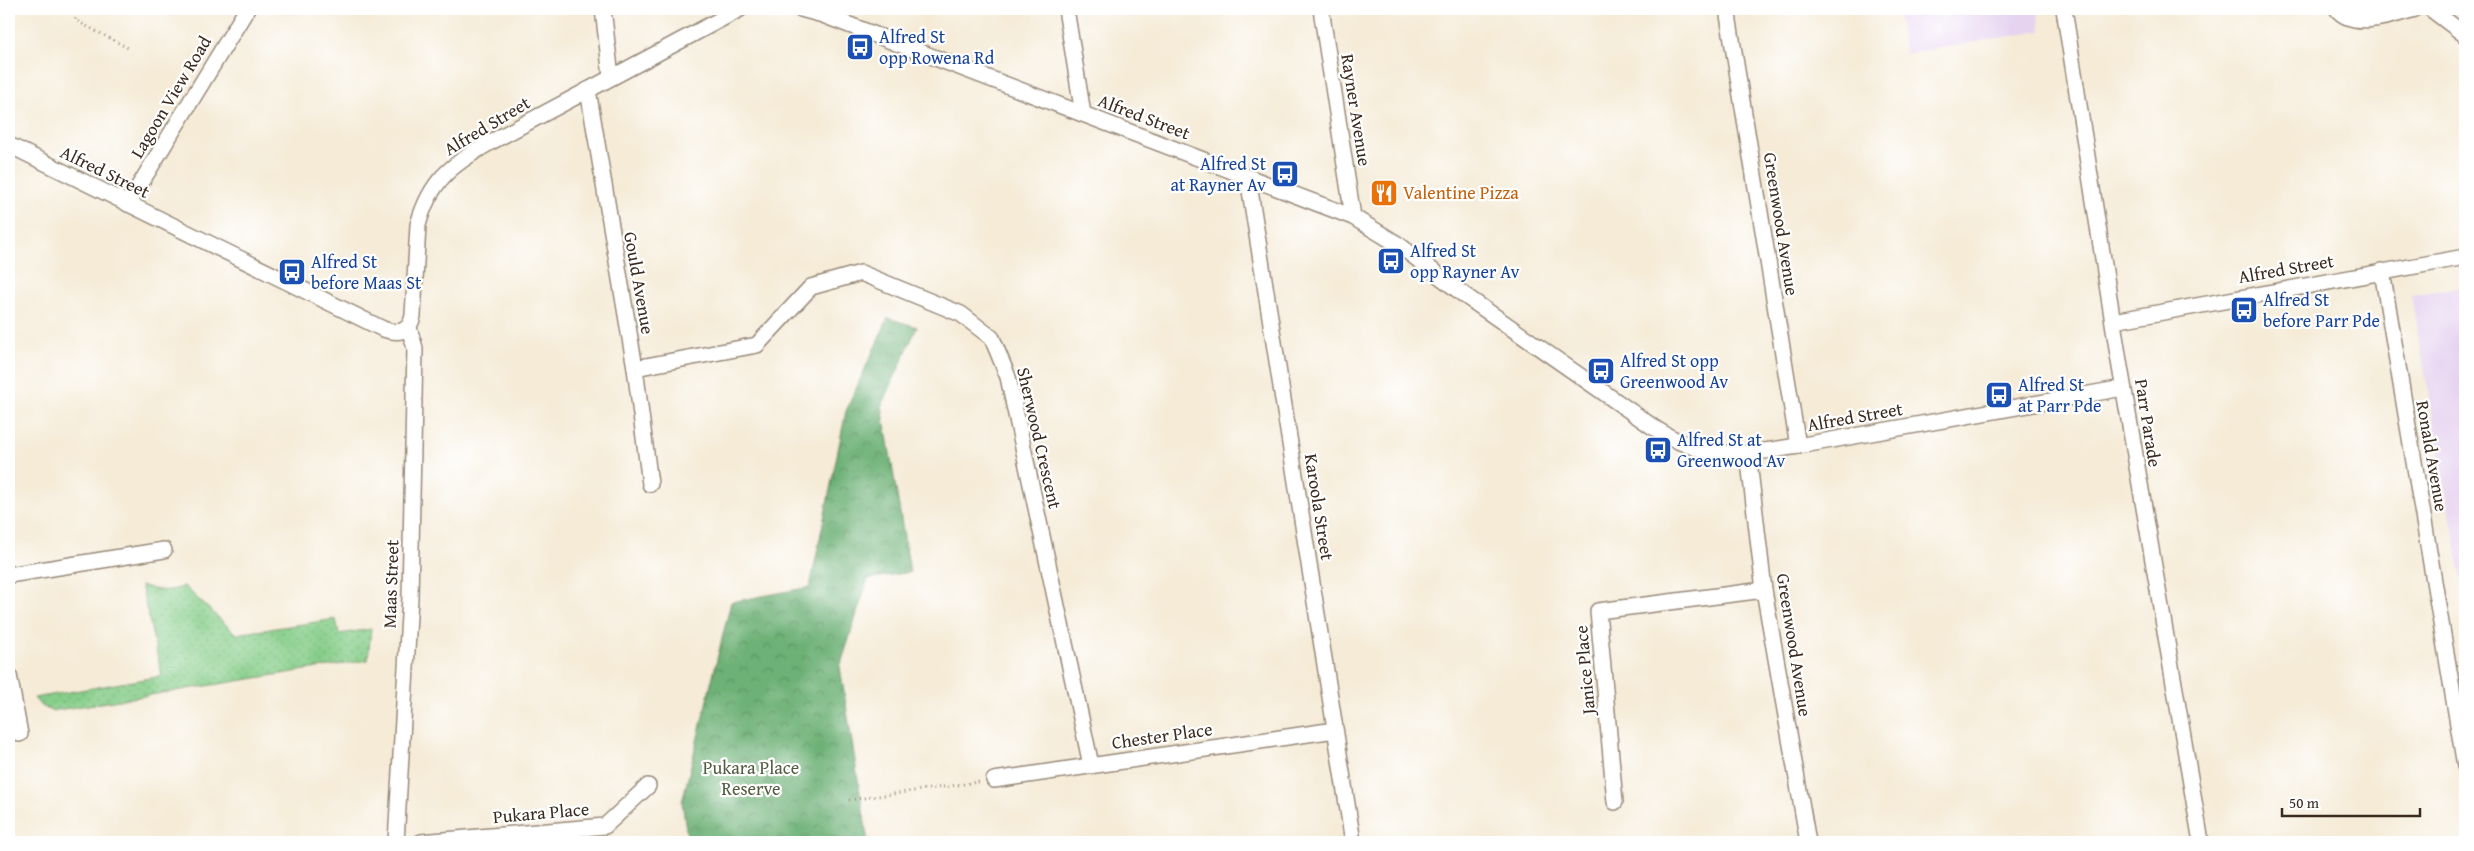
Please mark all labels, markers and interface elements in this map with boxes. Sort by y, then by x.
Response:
place label: Alfred St opp Rowena Rd [879,23,995,71]
street label: Lagoon View Road [123,30,218,163]
bus stop icon: Alfred St opp Rowena Rd [845,32,875,62]
street label: Rayner Avenue [1334,52,1379,168]
street label: Alfred Street [1094,87,1195,147]
street label: Alfred Street [438,89,536,162]
street label: Alfred Street [56,138,155,205]
place label: Alfred St at Rayner Av [1170,150,1267,198]
street label: Greenwood Avenue [1757,150,1806,297]
bus stop icon: Alfred St at Rayner Av [1270,159,1300,189]
restaurant icon: Valentine Pizza [1369,178,1399,208]
place label: Valentine Pizza [1403,179,1519,206]
street label: Gould Avenue [617,230,662,336]
place label: Alfred St opp Rayner Av [1410,237,1519,285]
bus stop icon: Alfred St opp Rayner Av [1376,246,1406,276]
street label: Alfred Street [2236,247,2336,290]
place label: Alfred St before Maas St [311,248,422,296]
bus stop icon: Alfred St before Maas St [277,257,307,287]
place label: Alfred St before Parr Pde [2263,286,2380,334]
bus stop icon: Alfred St before Parr Pde [2229,295,2259,325]
place label: Alfred St opp Greenwood Av [1620,347,1728,395]
bus stop icon: Alfred St opp Greenwood Av [1586,356,1616,386]
street label: Sherwood Crescent [1010,364,1069,512]
place label: Alfred St at Parr Pde [2018,371,2102,419]
street label: Parr Parade [2128,377,2169,469]
bus stop icon: Alfred St at Parr Pde [1984,380,2014,410]
street label: Alfred Street [1805,395,1905,438]
street label: Ronald Avenue [2409,398,2456,513]
place label: Alfred St at Greenwood Av [1677,426,1785,474]
bus stop icon: Alfred St at Greenwood Av [1643,435,1673,465]
street label: Karoola Street [1298,452,1341,563]
street label: Maas Street [375,539,406,629]
street label: Greenwood Avenue [1770,571,1819,718]
street label: Janice Place [1567,624,1602,718]
street label: Chester Place [1110,715,1214,756]
park label: Pukara Place Reserve [703,754,799,802]
scale bar [2282,786,2419,818]
text: 50 m [2289,792,2320,813]
street label: Pukara Place [492,795,590,830]

